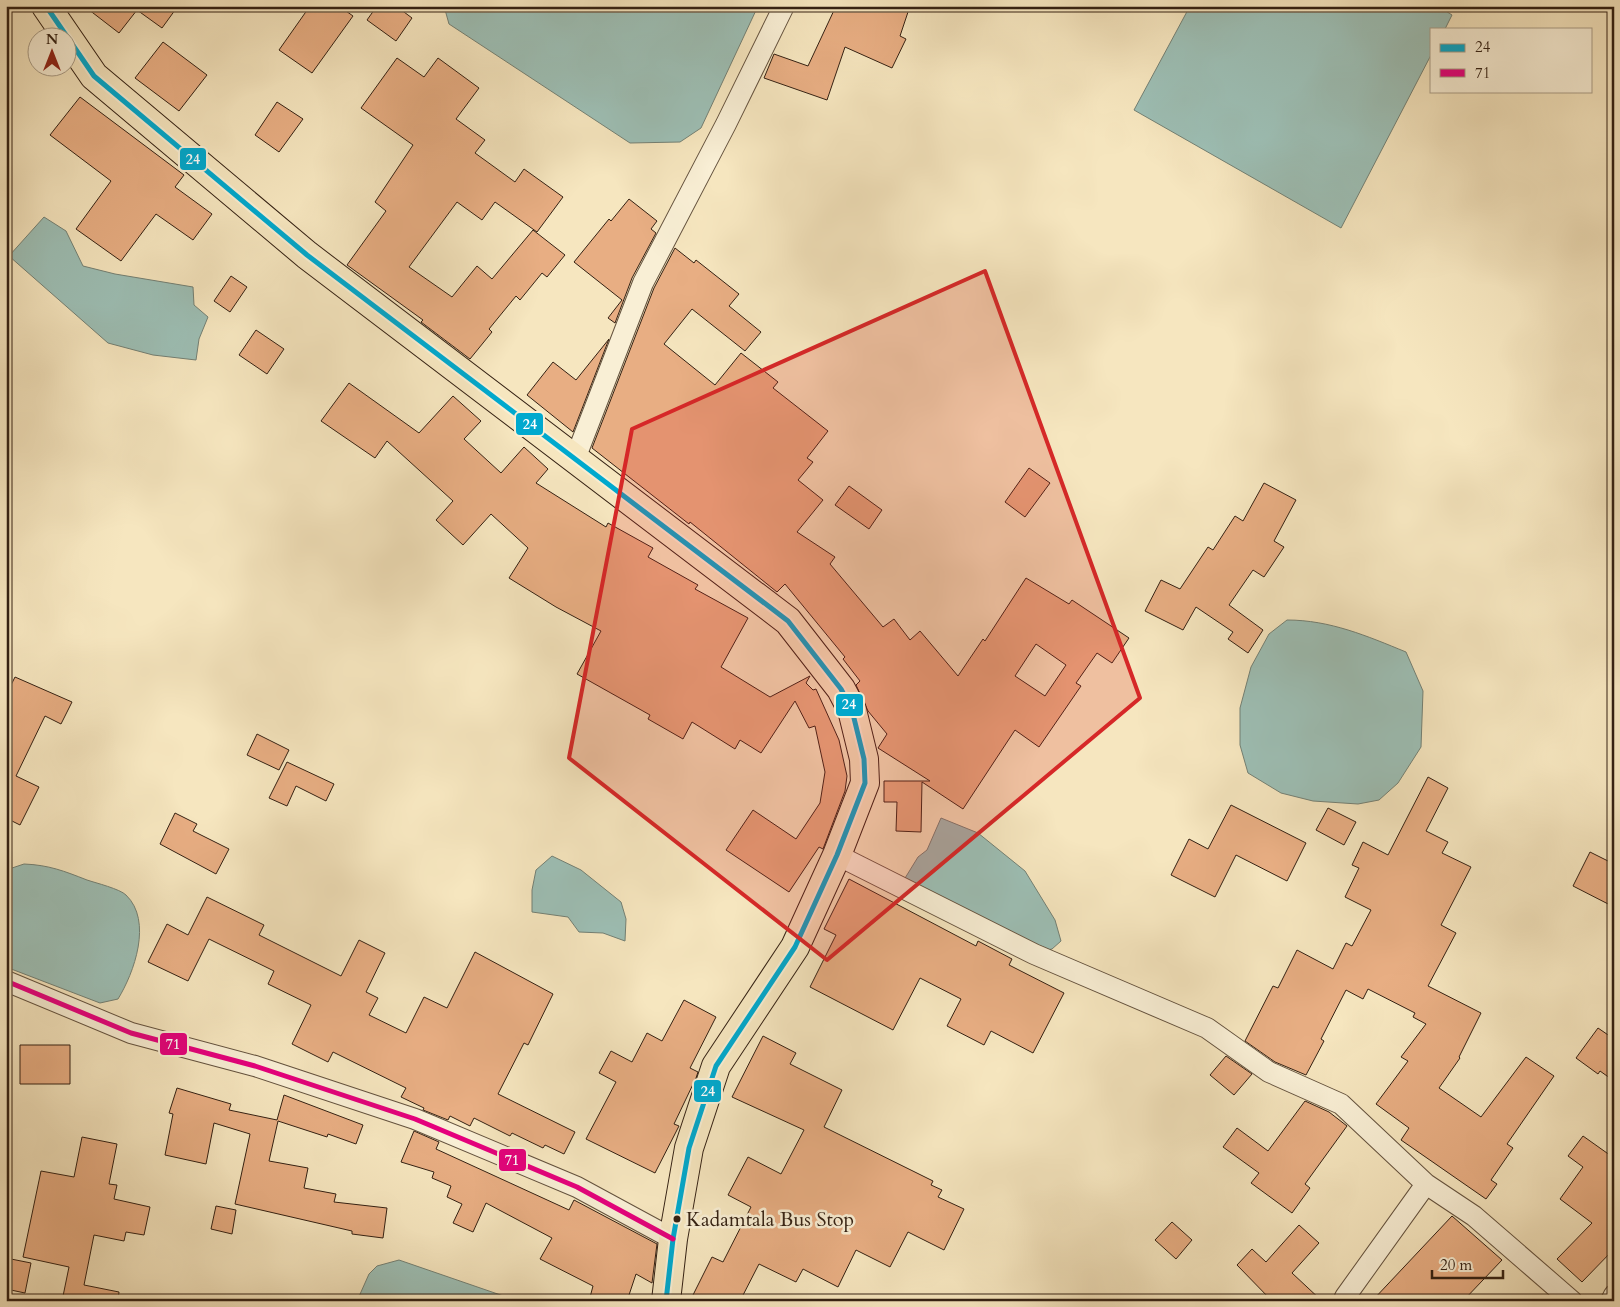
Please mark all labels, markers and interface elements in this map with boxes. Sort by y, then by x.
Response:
north arrow [28,28,78,78]
legend [1430,28,1592,92]
text: N [46,30,58,49]
text: 24 [1475,37,1491,57]
text: 71 [1475,63,1490,83]
line badge: 24 [179,147,207,171]
text: 24 [186,150,200,169]
line badge: 24 [515,412,544,436]
text: 24 [523,415,537,434]
line badge: 24 [835,693,864,717]
text: 24 [842,695,856,714]
line badge: 71 [159,1032,188,1056]
text: 71 [166,1035,180,1054]
line badge: 24 [693,1079,722,1103]
text: 24 [701,1082,715,1101]
line badge: 71 [498,1148,527,1172]
text: 71 [505,1151,519,1170]
place label: Kadamtala Bus Stop [686,1206,854,1233]
marker: Kadamtala Bus Stop [672,1214,682,1224]
scale bar [1432,1247,1504,1279]
text: 20 m [1440,1255,1472,1275]

